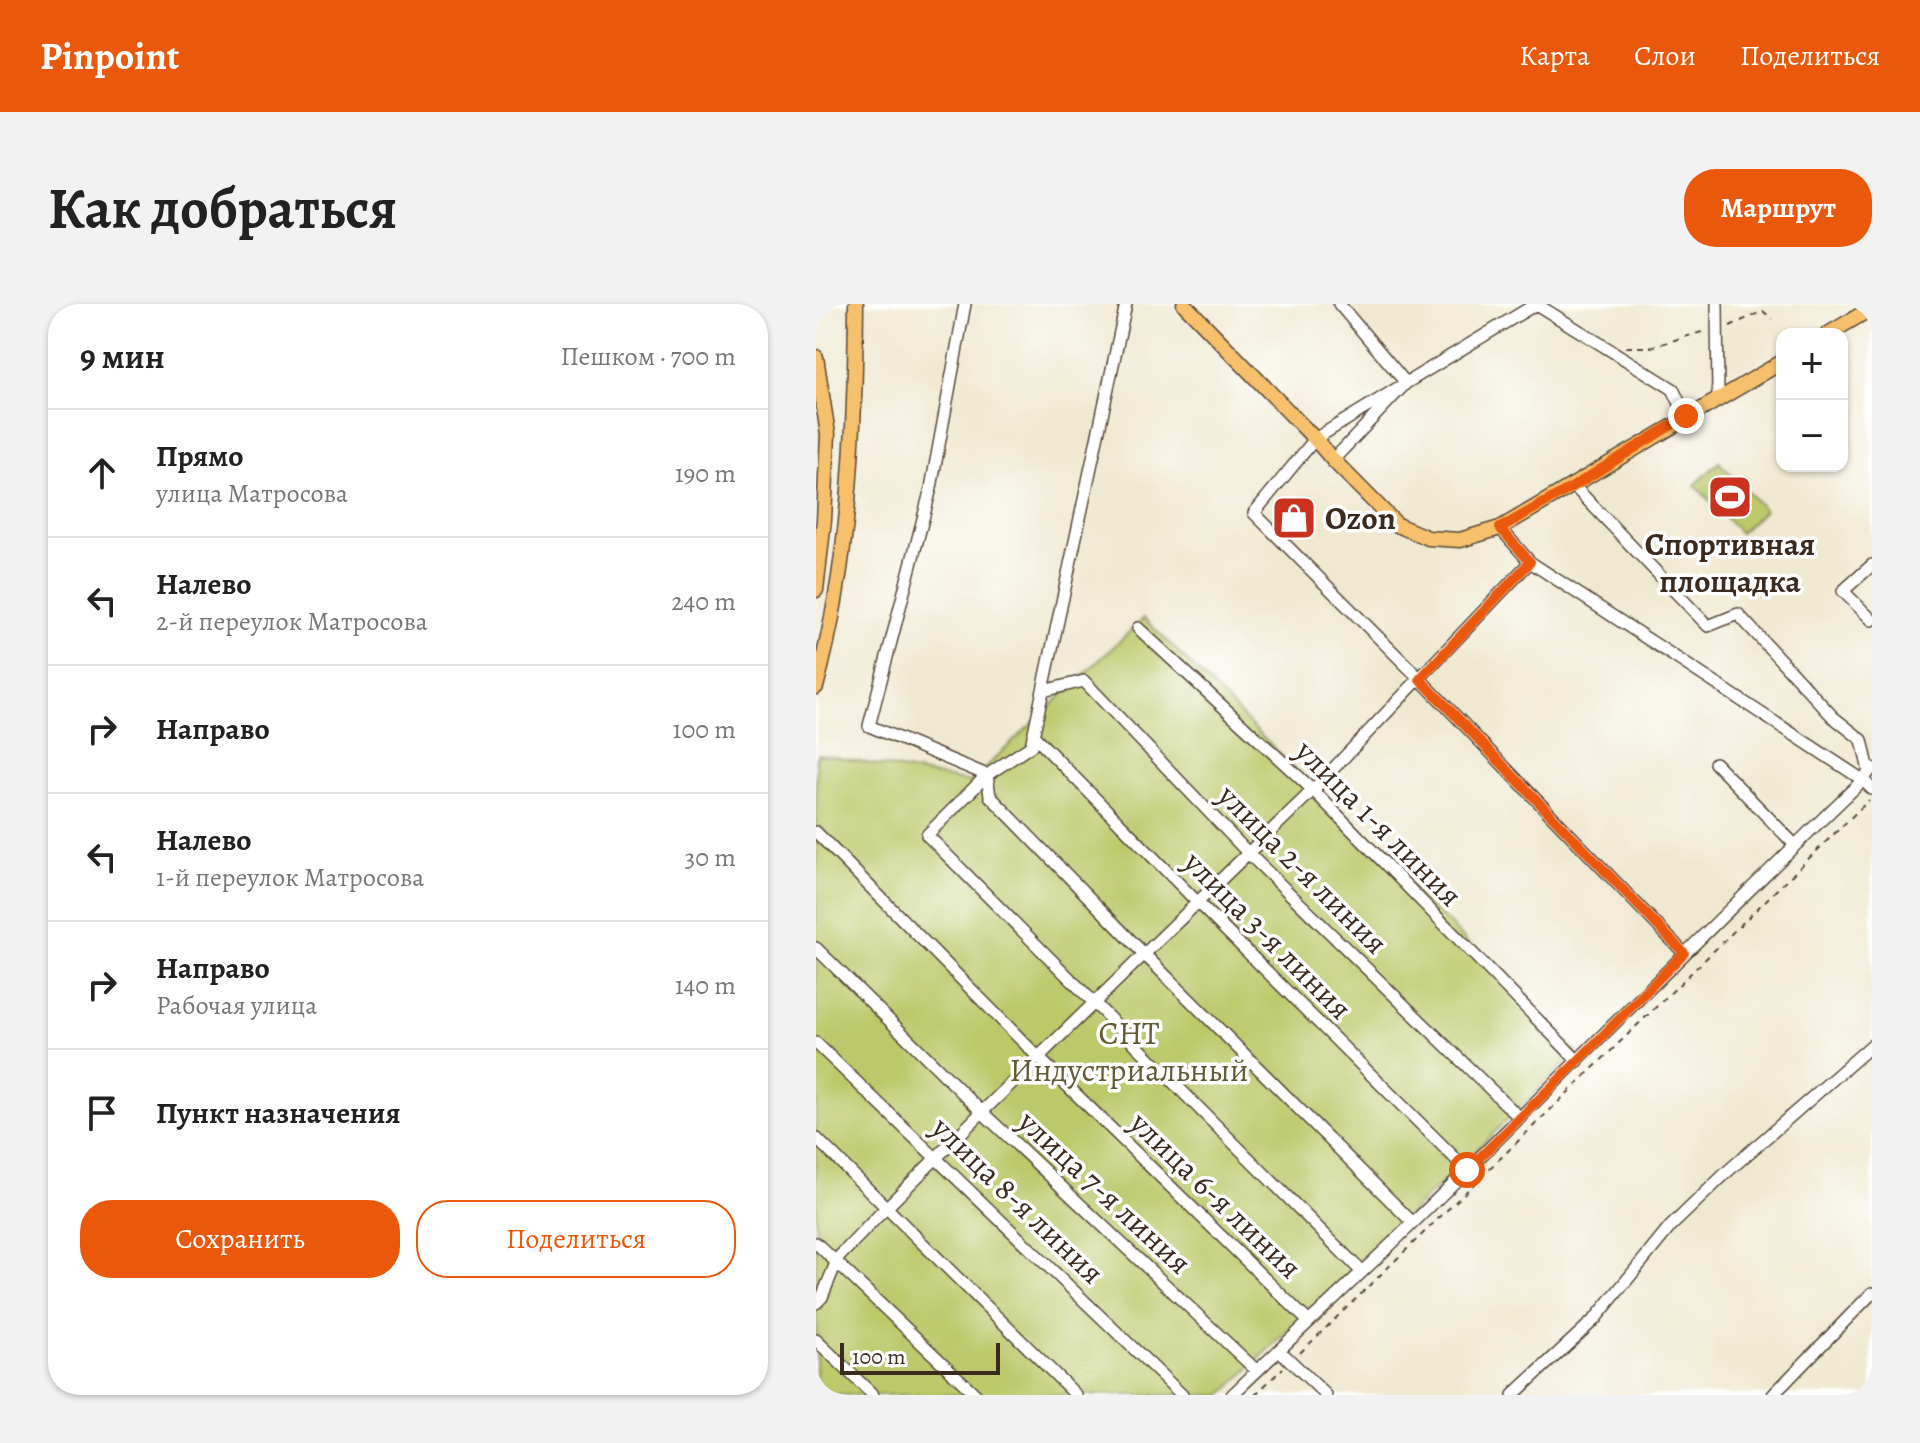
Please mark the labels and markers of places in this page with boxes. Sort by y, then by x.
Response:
sports icon: Спортивная площадка [1706,473,1754,521]
shop icon: Ozon [1270,494,1318,542]
place label: Ozon [1325,496,1396,540]
place label: Спортивная площадка [1645,522,1815,603]

